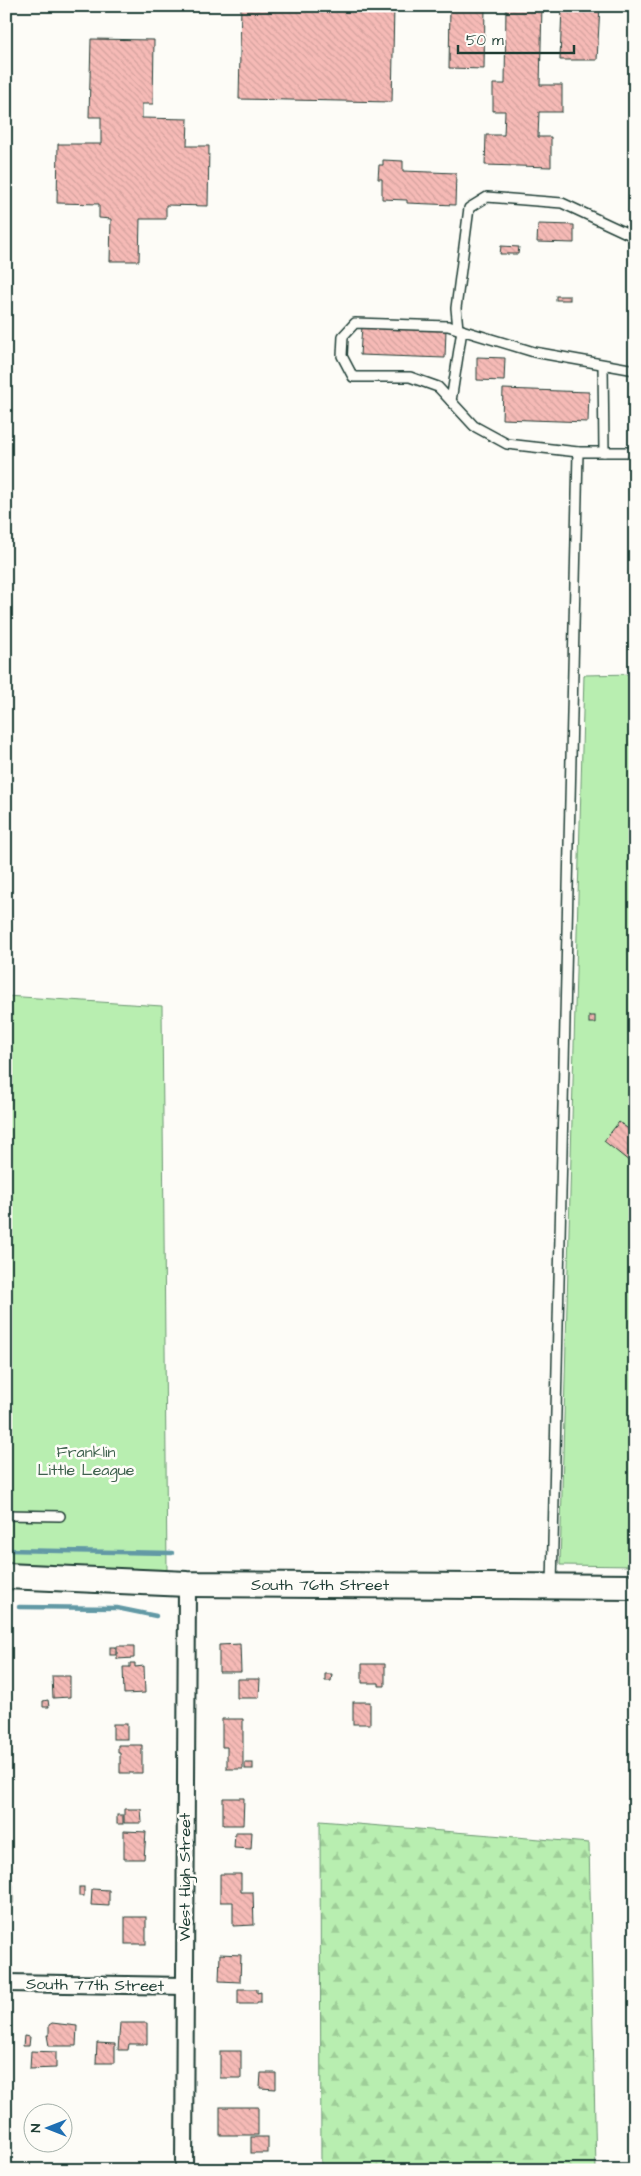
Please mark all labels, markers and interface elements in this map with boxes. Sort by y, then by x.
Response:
scale bar [458,22,575,54]
text: 50 m [466,30,504,51]
park label: Franklin Little League [38,1441,135,1482]
street label: South 76th Street [251,1574,390,1596]
street label: West High Street [174,1812,197,1941]
street label: South 77th Street [26,1973,165,1997]
north arrow [22,2104,72,2154]
text: N [26,2123,46,2132]

